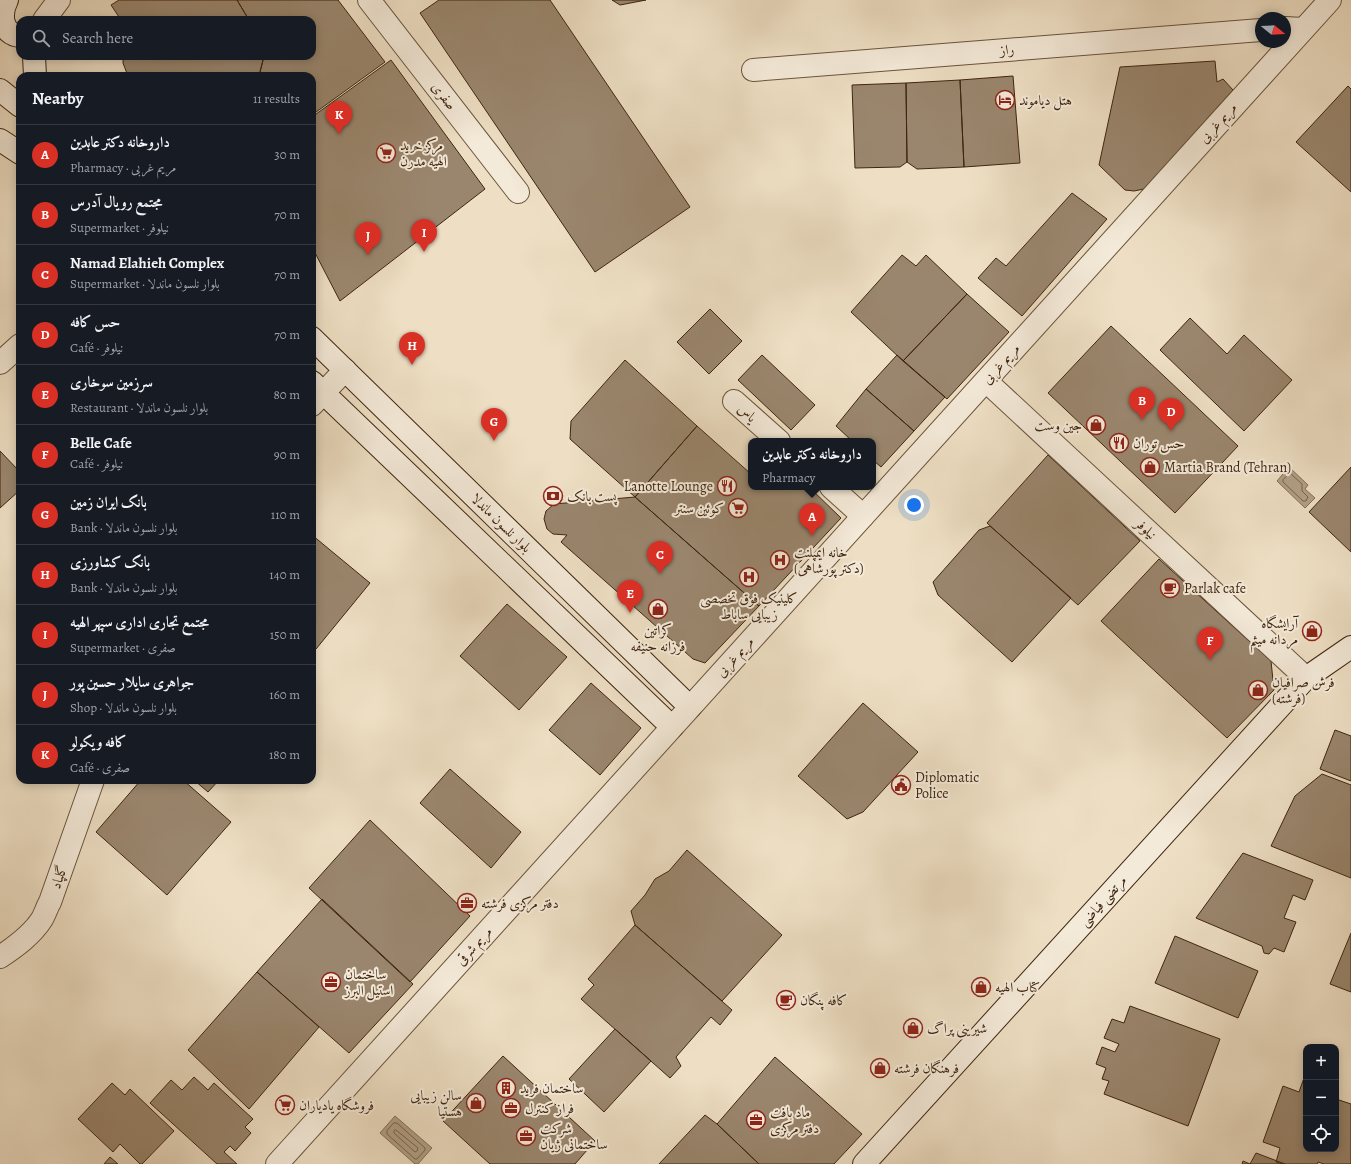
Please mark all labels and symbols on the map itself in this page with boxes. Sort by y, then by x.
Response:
north arrow [1255,12,1291,48]
street label: راز [997,40,1015,60]
street label: صفری [427,78,461,114]
hotel icon: هتل دیاموند [994,89,1016,111]
place label: هتل دیاموند [1019,91,1072,111]
street label: مریم غربی [1195,98,1244,149]
pin: K [326,101,352,134]
place label: مرکز خرید الهیه مدرن [400,136,447,171]
supermarket icon: مرکز خرید الهیه مدرن [375,142,397,164]
pin: I [411,219,437,252]
pin: J [355,222,381,255]
pin: H [399,332,425,365]
street label: مریم غربی [978,339,1027,390]
pin: B [1129,387,1155,420]
pin: D [1158,398,1184,431]
street label: یاس [733,399,762,428]
pin: G [481,408,507,441]
shop icon: جین وست [1085,414,1107,436]
place label: جین وست [1034,416,1082,435]
restaurant icon: حس توران [1108,432,1130,454]
place label: حس توران [1133,434,1184,453]
shop icon: Martia Brand (Tehran) [1139,456,1161,478]
place label: Martia Brand (Tehran) [1164,458,1291,477]
restaurant icon: Lanotte Lounge [716,475,738,497]
place label: Lanotte Lounge [624,477,713,496]
bank icon: پست بانک [542,485,564,507]
place label: پست بانک [567,487,617,506]
street label: بلوار نلسون ماندلا [466,489,536,557]
your location [904,495,924,515]
supermarket icon: کوئین سنتر [727,497,749,519]
place label: کوئین سنتر [673,499,724,518]
pin: A [799,503,825,536]
street label: نیلوفر [1130,513,1161,544]
pin: C [647,541,673,574]
place label: خانه ایمپلنت (دکتر پورشاهی) [794,543,864,579]
hospital icon: خانه ایمپلنت (دکتر پورشاهی) [769,549,791,571]
hospital icon: کلینیک فوق تخصصی زیبایی ساباط [738,566,760,588]
cafe icon: Parlak cafe [1159,577,1181,599]
place label: Parlak cafe [1184,579,1246,598]
pin: E [617,580,643,613]
place label: کلینیک فوق تخصصی زیبایی ساباط [700,589,798,624]
shop icon: کراتین فرزانه حنیفه [647,598,669,620]
place label: آرایشگاه مردانه میثم [1250,614,1300,653]
shop icon: آرایشگاه مردانه میثم [1301,620,1323,642]
place label: کراتین فرزانه حنیفه [631,621,685,656]
pin: F [1197,627,1223,660]
street label: مریم غربی [712,632,761,683]
place label: فرش صرافیان (فرشته) [1272,673,1335,708]
shop icon: فرش صرافیان (فرشته) [1247,679,1269,701]
place label: Diplomatic Police [915,768,979,803]
public building icon: Diplomatic Police [890,774,912,796]
street label: گلپاد [46,863,72,891]
street label: مرتضی فیاضی [1075,871,1131,931]
office icon: دفتر مرکزی فرشته [456,892,478,914]
place label: دفتر مرکزی فرشته [481,894,559,913]
street label: مریم شرقی [451,922,499,972]
place label: ساختمان استیل البرز [343,965,393,1001]
office icon: ساختمان استیل البرز [320,971,342,993]
shop icon: کتاب الهیه [970,976,992,998]
place label: کتاب الهیه [995,978,1040,997]
cafe icon: کافه پنگان [775,989,797,1011]
place label: کافه پنگان [800,991,848,1011]
shop icon: شیرینی پراگ [902,1017,924,1039]
place label: شیرینی پراگ [927,1019,987,1038]
shop icon: فرهنگان فرشته [869,1057,891,1079]
place label: فرهنگان فرشته [894,1059,959,1078]
building icon: ساختمان فرید [495,1077,517,1099]
place label: ساختمان فرید [520,1079,583,1098]
place label: سالن زیبایی هستیا [410,1086,462,1121]
shop icon: سالن زیبایی هستیا [465,1092,487,1114]
supermarket icon: فروشگاه یادیاران [274,1094,296,1116]
place label: فروشگاه یادیاران [299,1096,374,1115]
office icon: فراز کنترل [500,1097,522,1119]
place label: فراز کنترل [525,1099,574,1118]
place label: ماد بافت دفتر مرکزی [770,1103,819,1138]
office icon: ماد بافت دفتر مرکزی [745,1109,767,1131]
place label: شرکت ساختمانی ژیان [540,1119,608,1154]
office icon: شرکت ساختمانی ژیان [515,1125,537,1147]

